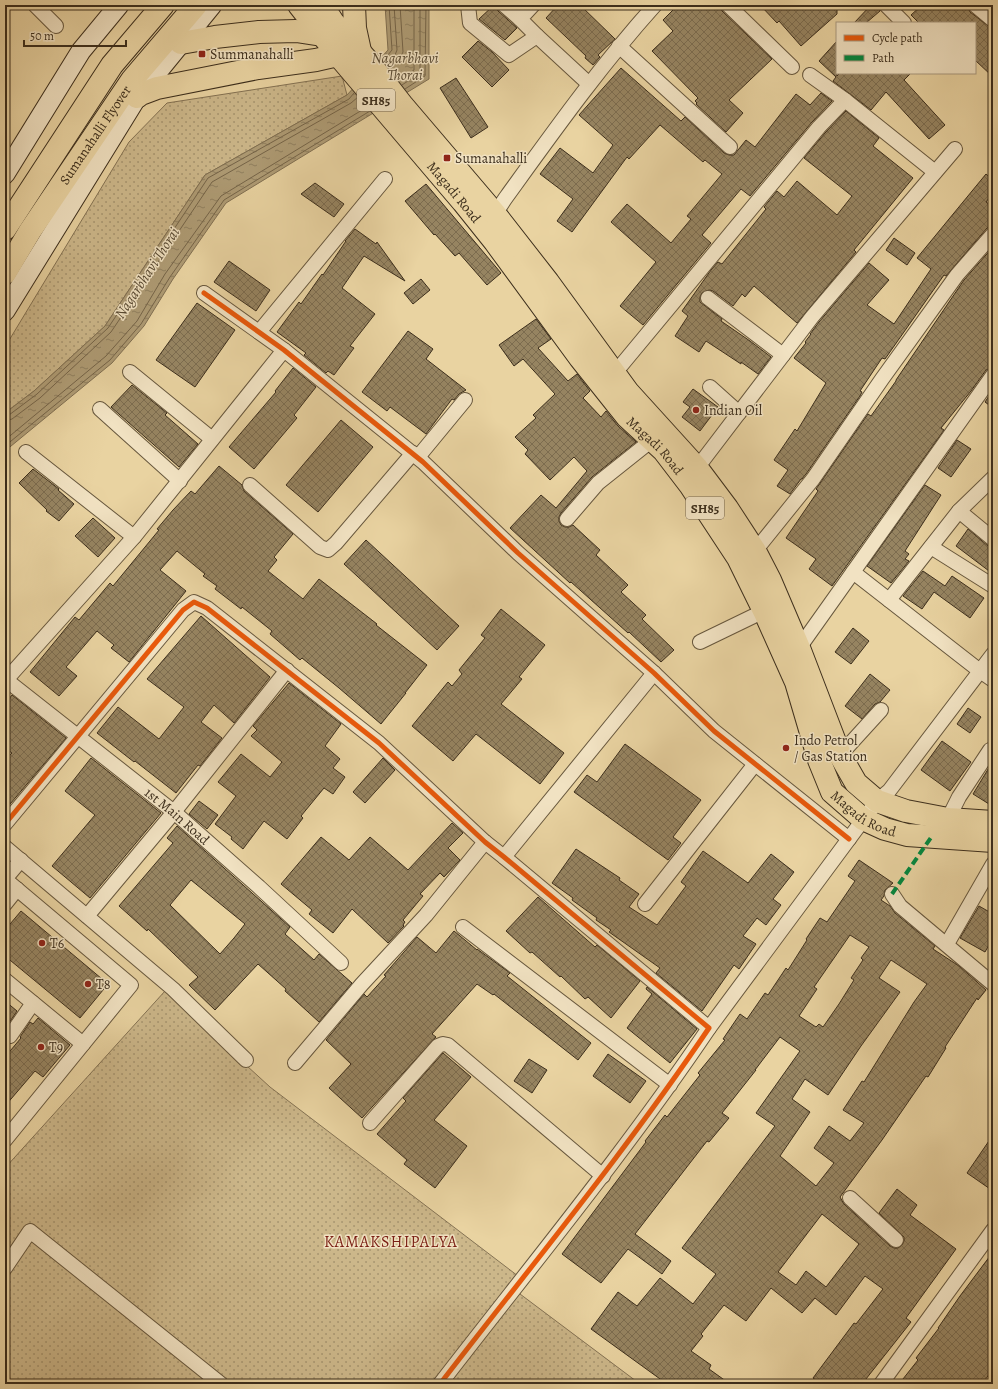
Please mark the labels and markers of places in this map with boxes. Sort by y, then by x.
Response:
place label: Summanahalli [210,45,294,64]
marker: Summanahalli [197,49,207,59]
place label: Sumanahalli [455,149,527,168]
marker: Sumanahalli [442,153,452,163]
place label: Indian Oil [704,401,763,420]
marker: Indian Oil [691,405,701,415]
place label: Indo Petrol / Gas Station [794,731,868,766]
marker: Indo Petrol / Gas Station [781,743,791,753]
place label: T6 [50,934,64,953]
marker: T6 [37,938,47,948]
place label: T8 [96,975,111,994]
marker: T8 [83,979,93,989]
place label: T9 [49,1038,63,1057]
marker: T9 [36,1042,46,1052]

